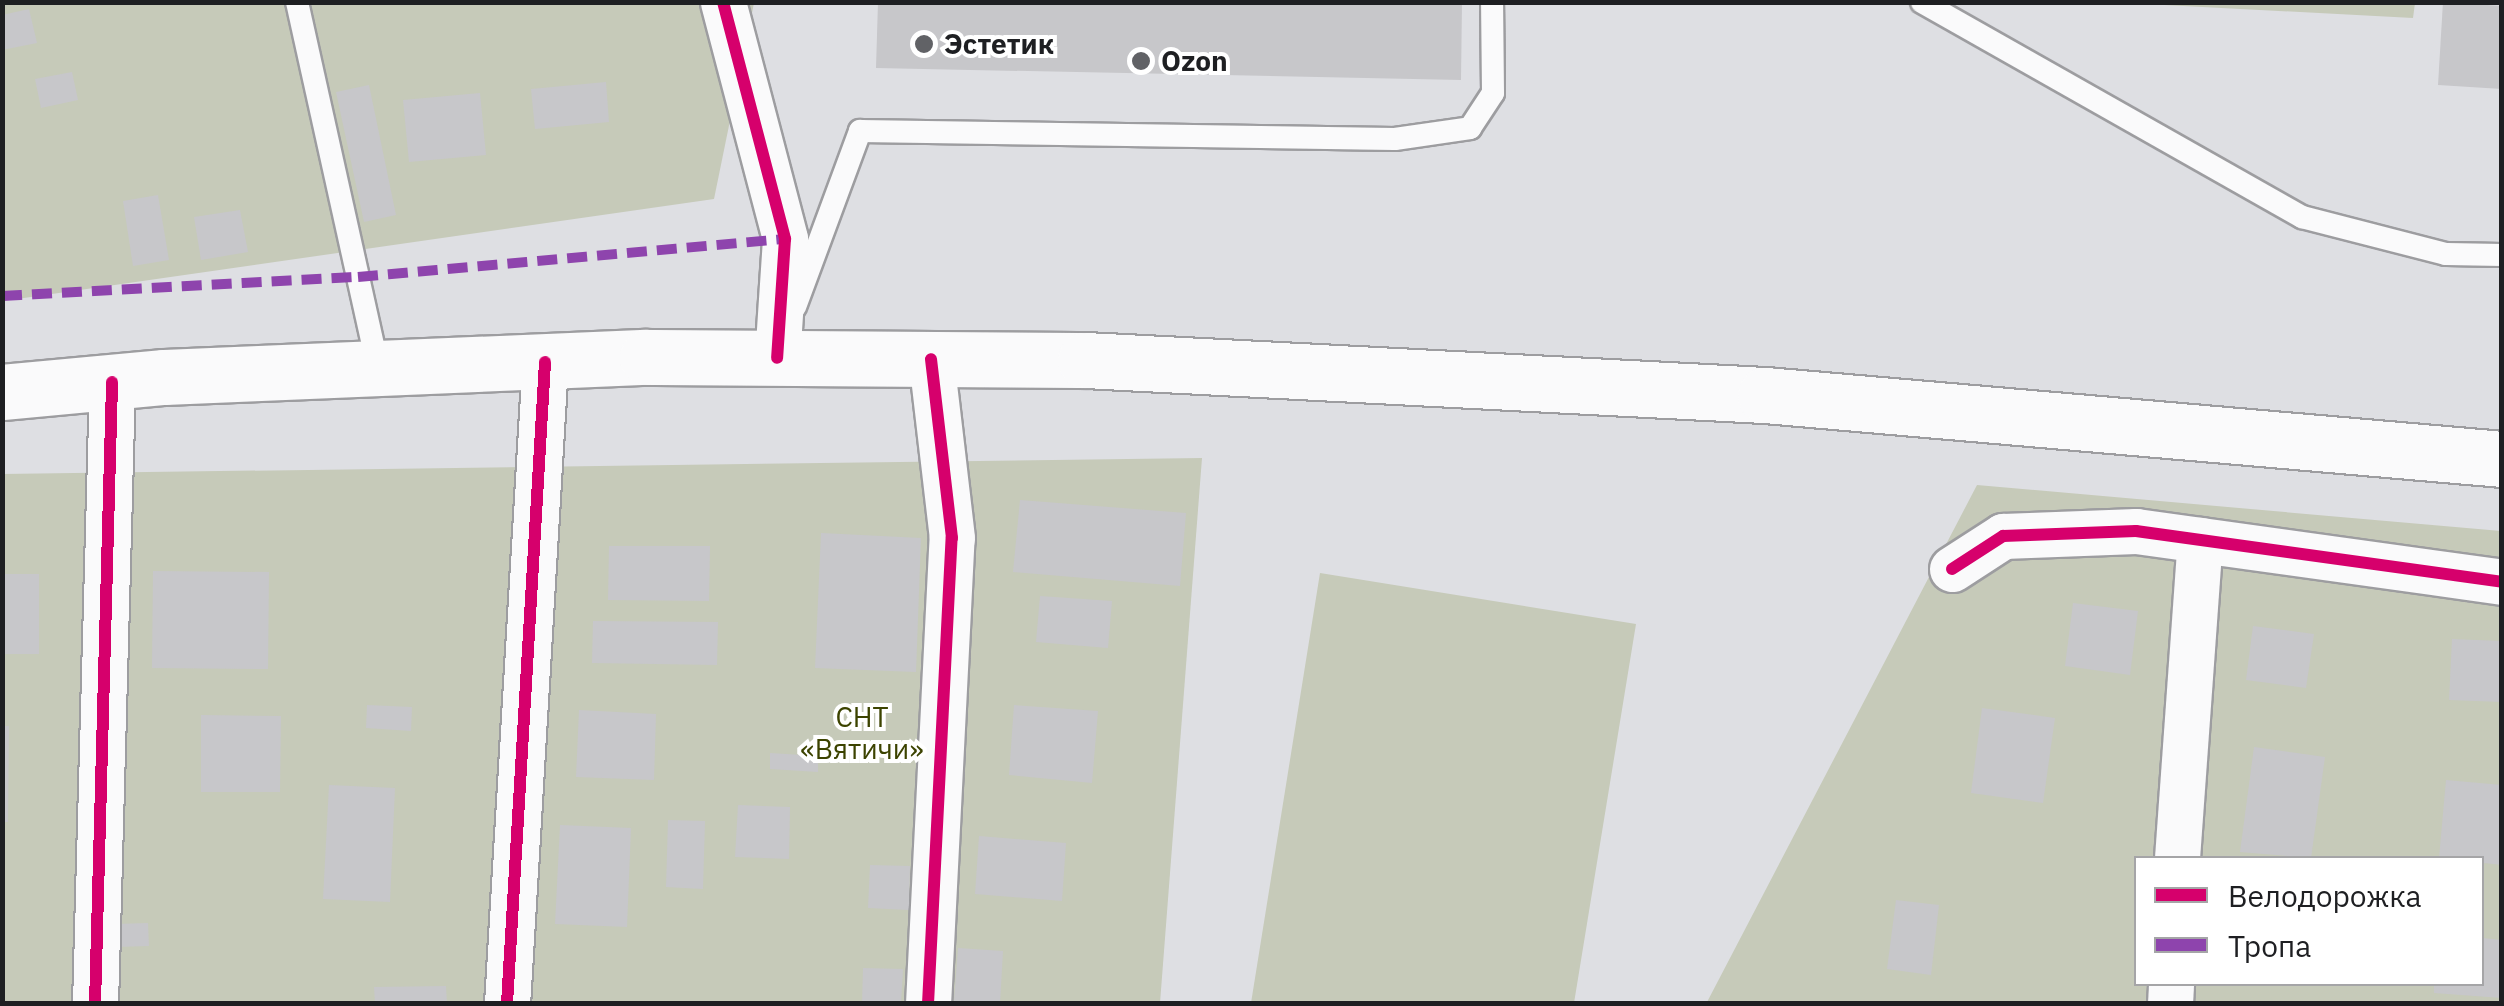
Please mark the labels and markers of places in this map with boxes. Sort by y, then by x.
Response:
place label: Эстетик [944,27,1054,61]
marker: Эстетик [913,33,935,55]
place label: Ozon [1161,44,1228,78]
marker: Ozon [1130,50,1152,72]

